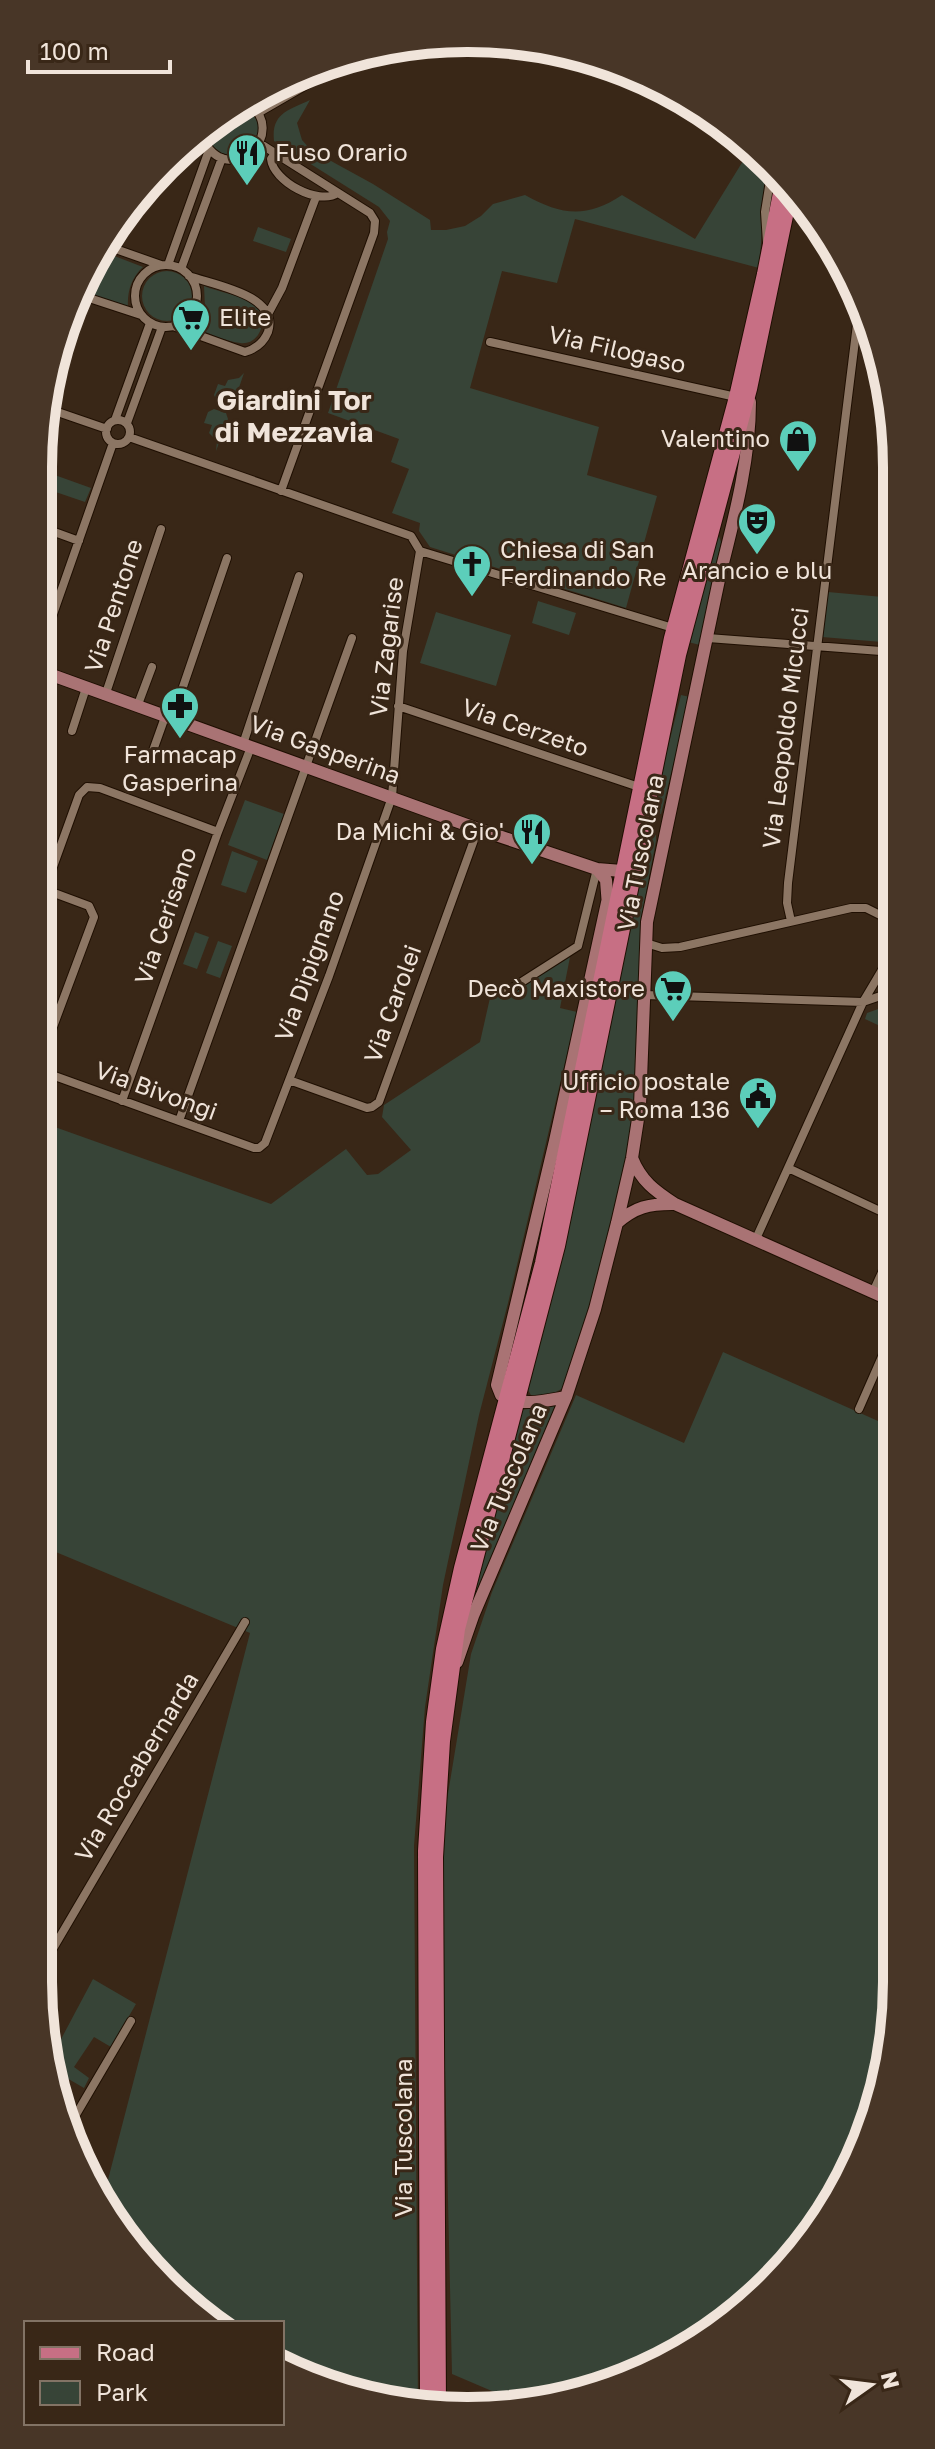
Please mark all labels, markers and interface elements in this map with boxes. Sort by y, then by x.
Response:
scale bar [28,24,170,74]
text: 100 m [40,36,109,65]
restaurant icon: Fuso Orario [226,132,268,187]
place label: Fuso Orario [275,137,408,166]
supermarket icon: Elite [170,297,212,352]
place label: Elite [219,302,271,331]
street label: Via Filogaso [546,319,689,378]
district label: Giardini Tor di Mezzavia [215,383,373,448]
shop icon: Valentino [777,418,819,473]
place label: Valentino [661,423,770,452]
theatre icon: Arancio e blu [736,501,778,556]
place label: Chiesa di San Ferdinando Re [500,534,667,591]
street label: Via Pentone [77,535,148,676]
church icon: Chiesa di San Ferdinando Re [451,543,493,598]
place label: Arancio e blu [682,555,832,584]
street label: Via Zagarise [363,575,408,718]
street label: Via Leopoldo Micucci [755,606,814,850]
pharmacy icon: Farmacap Gasperina [159,685,201,740]
street label: Via Cerzeto [458,691,593,762]
street label: Via Gasperina [246,708,405,789]
place label: Farmacap Gasperina [122,739,238,796]
street label: Via Tuscolana [610,772,669,934]
restaurant icon: Da Michi & Gio' [511,811,553,866]
place label: Da Michi & Gio' [335,816,504,845]
street label: Via Cerisano [128,843,202,988]
street label: Via Dipignano [268,886,349,1045]
street label: Via Carolei [357,941,426,1066]
supermarket icon: Decò Maxistore [652,968,694,1023]
place label: Decò Maxistore [467,973,645,1002]
street label: Via Bivongi [91,1054,222,1125]
place label: Ufficio postale – Roma 136 [562,1066,730,1123]
public building icon: Ufficio postale – Roma 136 [737,1075,779,1130]
street label: Via Tuscolana [463,1399,552,1556]
street label: Via Roccabernarda [68,1666,204,1866]
street label: Via Tuscolana [388,2058,417,2218]
legend [24,2321,284,2425]
text: Road [96,2337,155,2366]
north arrow [831,2345,911,2425]
text: N [876,2369,906,2391]
text: Park [96,2377,148,2406]

